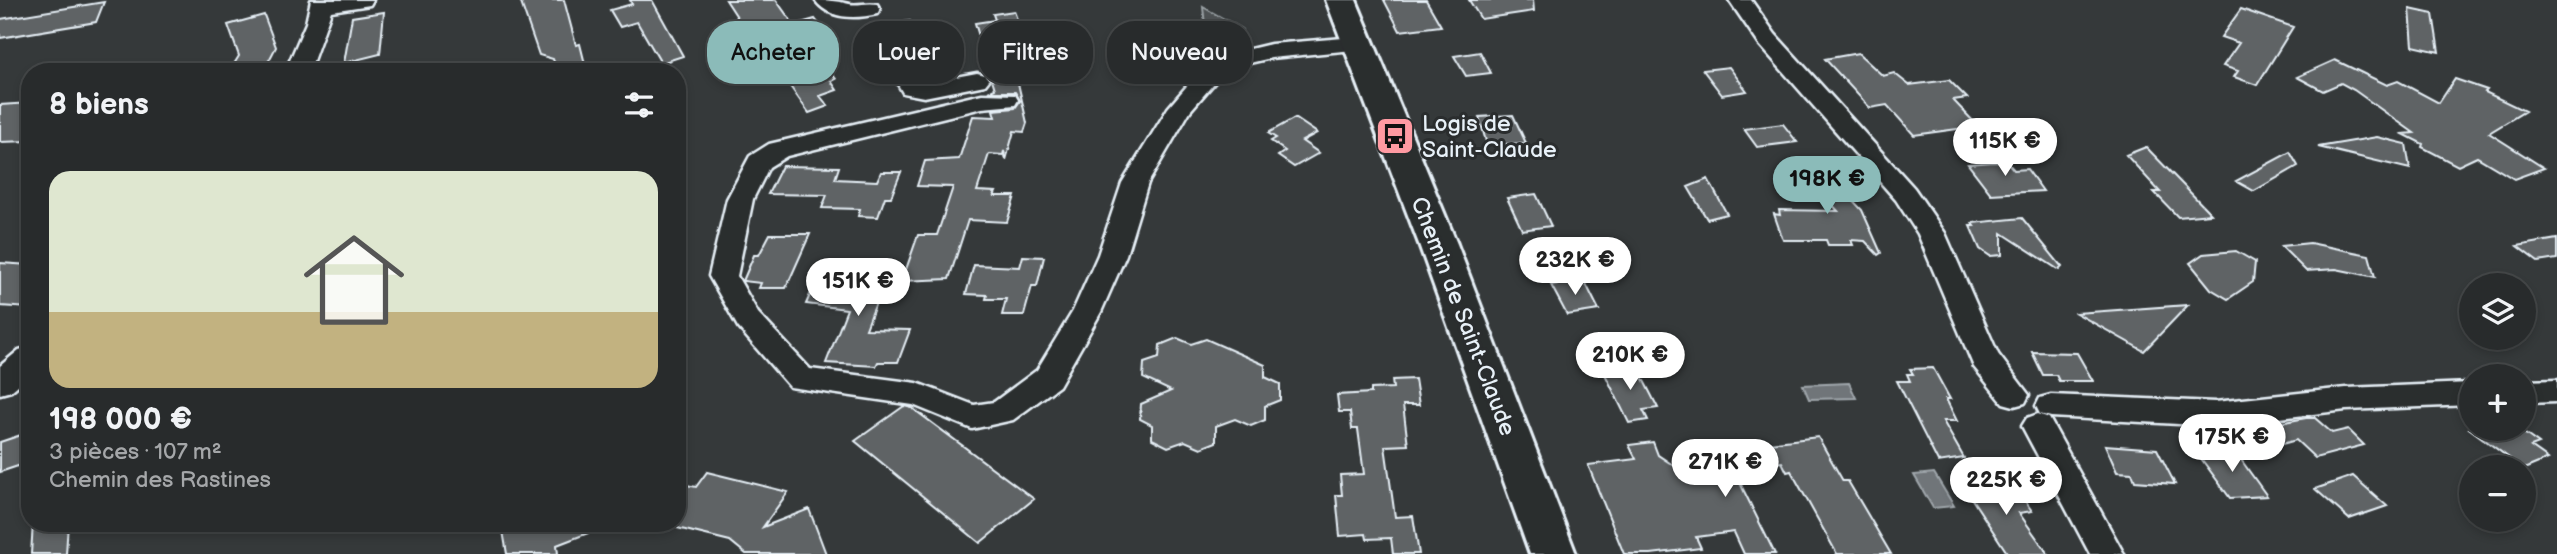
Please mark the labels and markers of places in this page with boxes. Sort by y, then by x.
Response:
place label: Logis de Saint-Claude [1422,110,1557,164]
bus stop icon: Logis de Saint-Claude [1374,115,1416,157]
pin: 115K € [1948,118,2062,178]
pin: 198K € [1770,156,1884,216]
pin: 232K € [1518,238,1632,297]
pin: 151K € [801,258,915,318]
pin: 210K € [1573,332,1687,392]
pin: 175K € [2175,414,2289,474]
pin: 271K € [1668,440,1782,499]
pin: 225K € [1949,458,2063,517]

